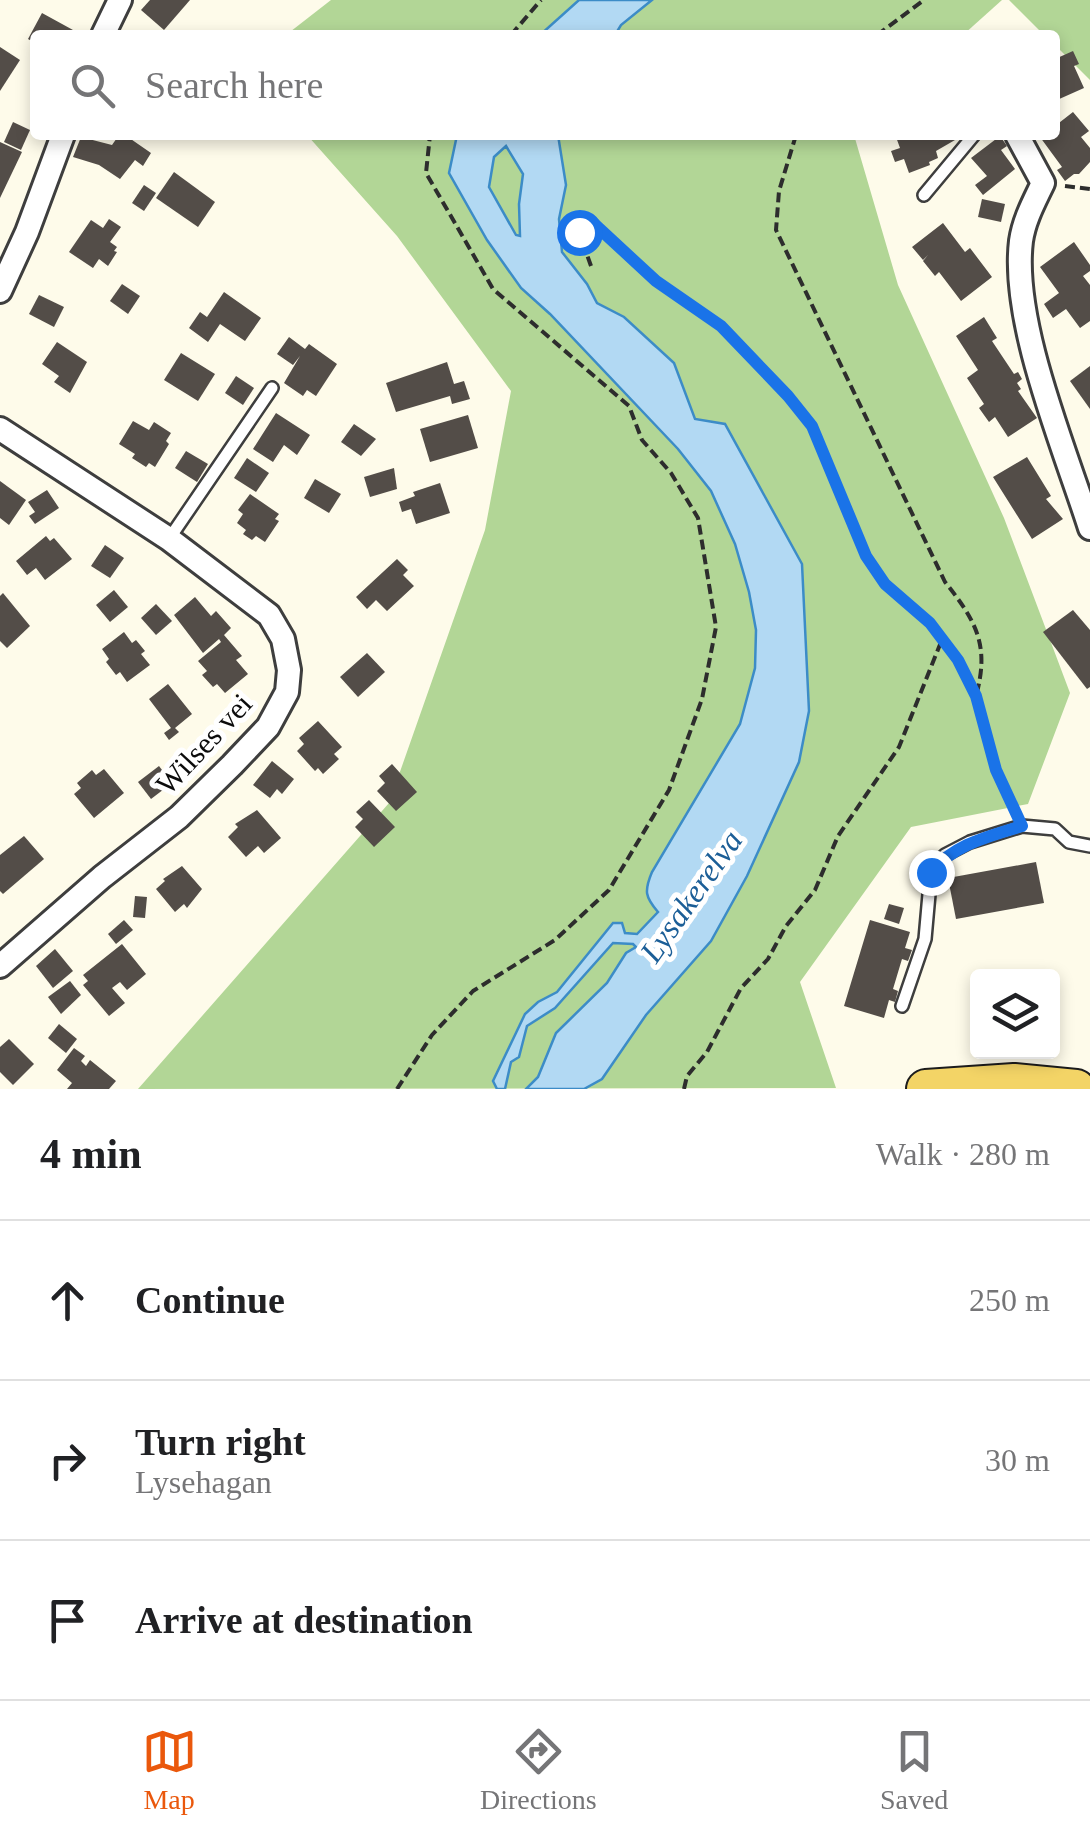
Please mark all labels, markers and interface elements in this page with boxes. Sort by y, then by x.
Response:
search box [30,30,1060,140]
icon: search [65,58,120,113]
text: Search here [145,64,323,106]
route start [557,210,603,256]
street label: Wilses vei [149,687,258,800]
water label: Lysakerelva [632,823,749,970]
route end [909,850,955,896]
map controls [970,969,1060,1059]
button: layers [970,969,1060,1059]
text: 4 min [40,1131,142,1177]
text: Walk · 280 m [876,1136,1050,1172]
icon: ahead [40,1273,95,1328]
text: Continue [135,1279,285,1321]
text: 250 m [969,1282,1050,1318]
text: Turn right [135,1421,306,1463]
icon: right [40,1433,95,1488]
text: 30 m [985,1442,1050,1478]
text: Lysehagan [135,1464,272,1500]
icon: arrive [40,1593,95,1648]
text: Arrive at destination [135,1599,473,1641]
tab: Map [142,1724,197,1816]
tab: Directions [480,1724,597,1816]
tab: Saved [880,1724,948,1816]

